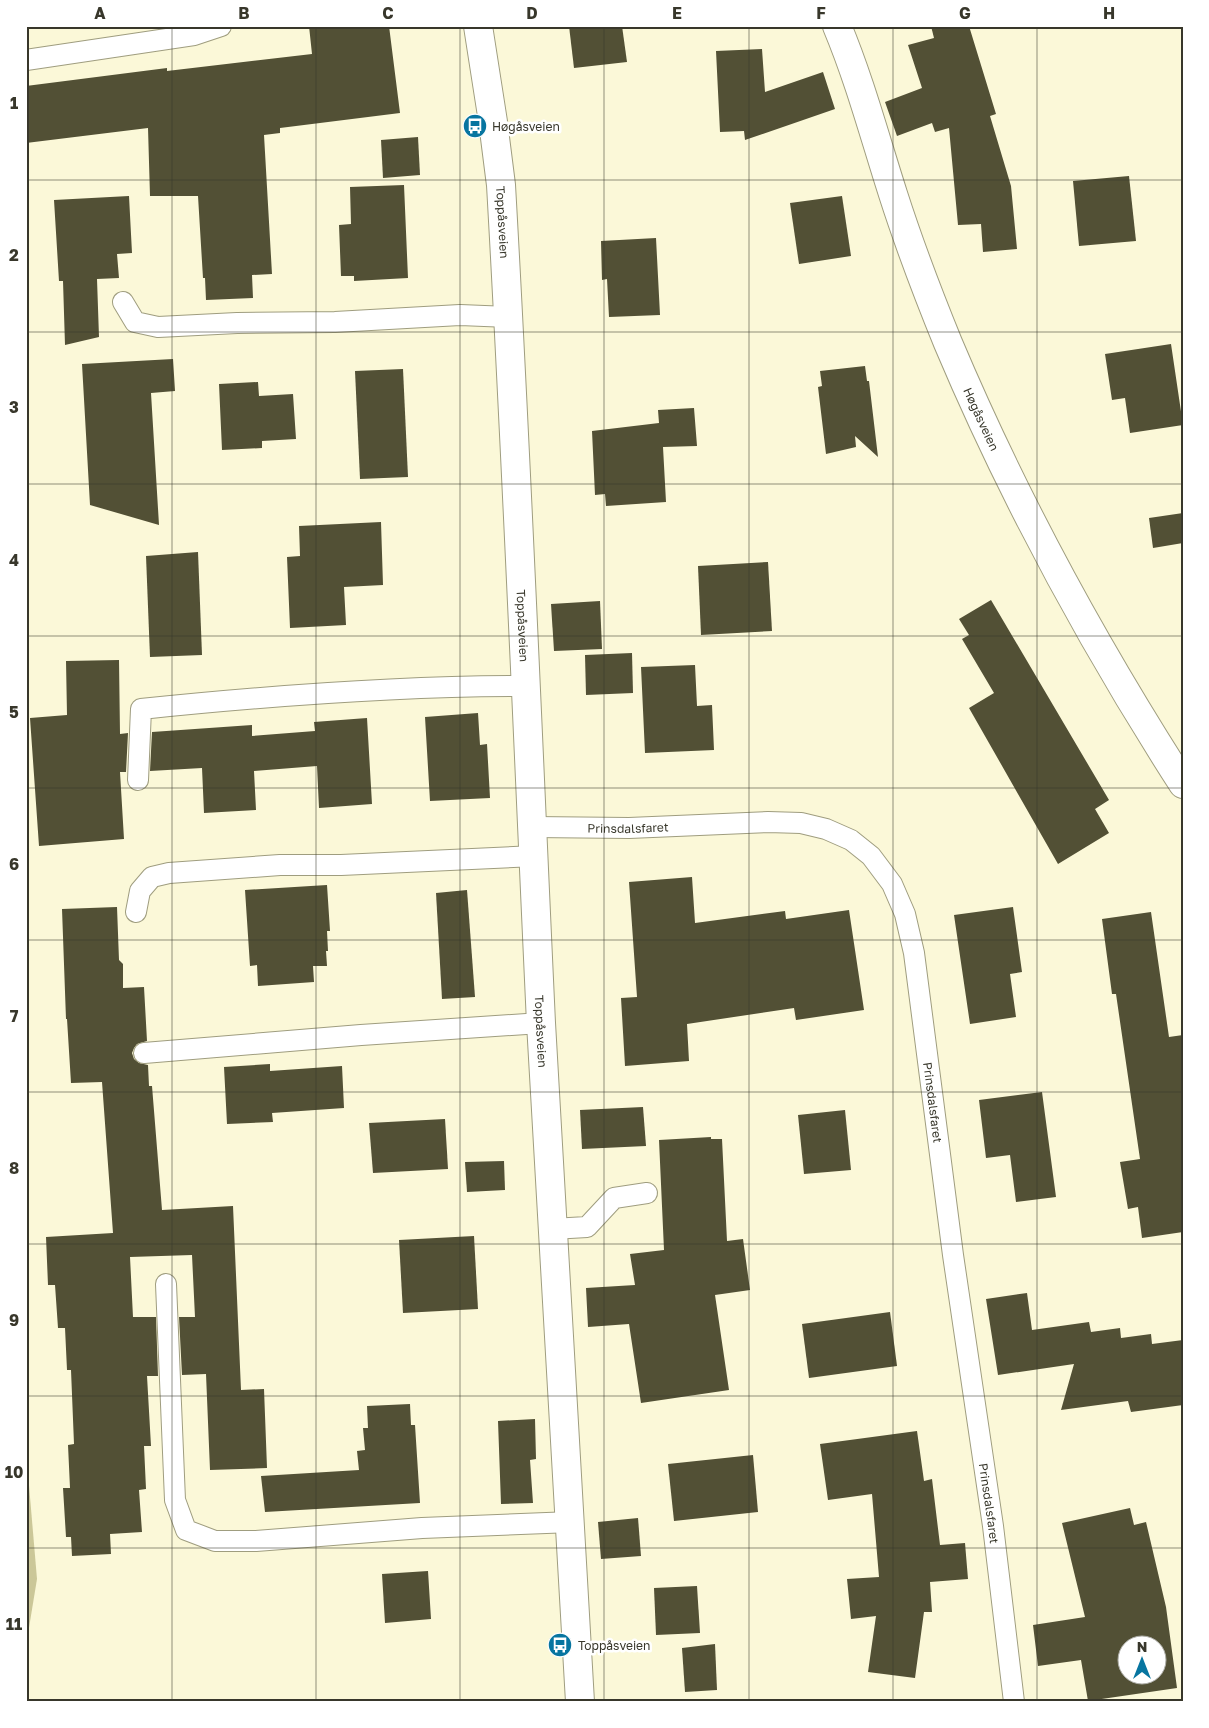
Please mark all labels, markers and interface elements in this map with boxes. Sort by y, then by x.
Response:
text: A [94,3,106,23]
text: B [238,3,250,23]
text: C [382,3,394,23]
text: D [526,3,538,23]
text: E [672,3,682,23]
text: F [816,3,826,23]
text: G [959,3,971,23]
text: H [1103,3,1115,23]
text: 1 [10,93,18,113]
bus stop icon: Høgåsveien [462,113,488,139]
place label: Høgåsveien [492,119,560,134]
street label: Toppåsveien [494,186,513,259]
text: 2 [9,245,19,265]
street label: Høgåsveien [961,385,1003,453]
text: 3 [9,397,19,417]
text: 4 [9,550,19,570]
street label: Toppåsveien [514,589,532,662]
text: 5 [9,702,19,722]
street label: Prinsdalsfaret [587,819,669,836]
text: 6 [9,854,19,874]
street label: Toppåsveien [532,995,551,1068]
text: 7 [10,1006,19,1026]
street label: Prinsdalsfaret [921,1061,946,1144]
text: 8 [9,1158,19,1178]
text: 9 [9,1310,19,1330]
text: 10 [5,1462,23,1482]
street label: Prinsdalsfaret [976,1462,1003,1545]
text: 11 [6,1614,22,1634]
bus stop icon: Toppåsveien [547,1632,573,1658]
north arrow [1116,1636,1166,1686]
place label: Toppåsveien [578,1638,650,1653]
text: N [1137,1638,1147,1655]

